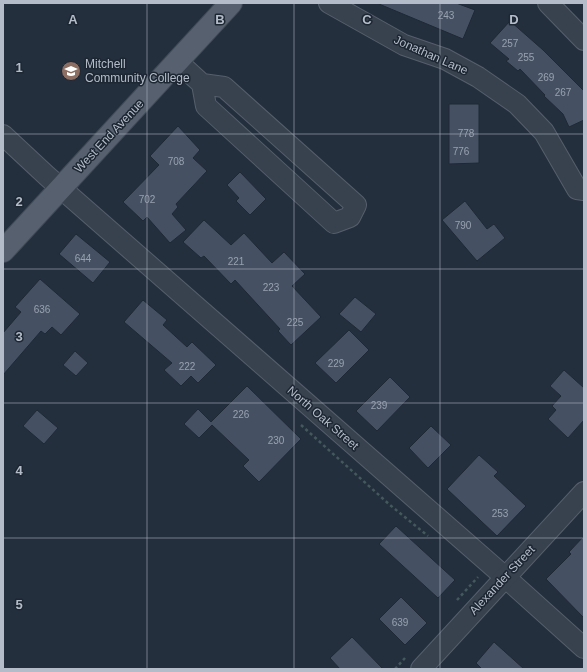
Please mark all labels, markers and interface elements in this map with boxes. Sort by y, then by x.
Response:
house number: 243 [438,10,455,21]
text: A [68,12,78,27]
text: B [215,12,225,27]
text: C [362,12,372,27]
text: D [509,12,519,27]
street label: Jonathan Lane [392,32,470,78]
house number: 257 [502,38,519,49]
house number: 255 [518,52,535,63]
place label: Mitchell Community College [85,57,190,85]
text: 1 [15,60,23,75]
school or university icon: Mitchell Community College [60,60,82,82]
house number: 269 [538,72,555,83]
house number: 267 [555,87,572,98]
street label: West End Avenue [71,96,147,176]
house number: 778 [458,128,475,139]
house number: 776 [453,146,470,157]
house number: 708 [168,156,185,167]
text: 2 [15,194,23,209]
house number: 702 [139,194,156,205]
house number: 790 [455,220,472,231]
house number: 644 [75,253,92,264]
house number: 221 [228,256,245,267]
house number: 223 [263,282,280,293]
house number: 636 [34,304,51,315]
house number: 225 [287,317,304,328]
text: 3 [15,329,23,344]
house number: 229 [328,358,345,369]
house number: 222 [179,361,196,372]
street label: North Oak Street [284,383,362,453]
house number: 239 [371,400,388,411]
house number: 226 [233,409,250,420]
house number: 230 [268,435,285,446]
text: 4 [15,463,23,478]
house number: 253 [492,508,509,519]
street label: Alexander Street [466,542,538,617]
text: 5 [15,597,23,612]
house number: 639 [392,617,409,628]

